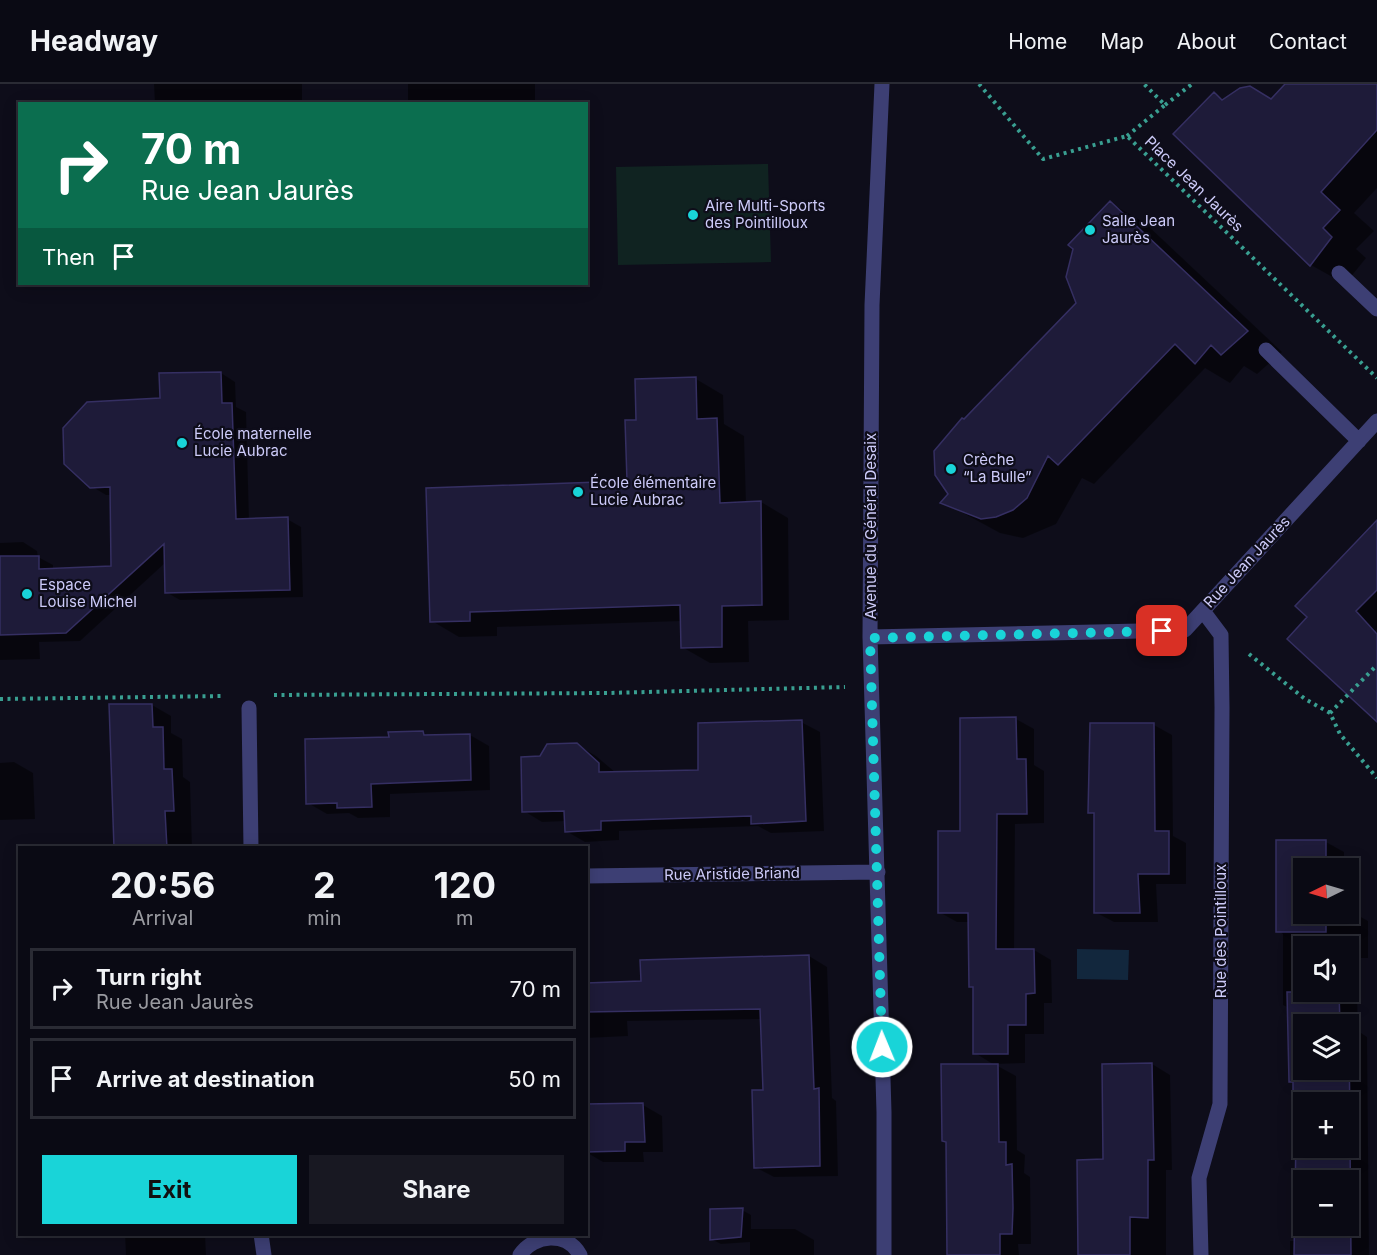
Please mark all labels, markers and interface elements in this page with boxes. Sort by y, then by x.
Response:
text: Headway [30,24,158,58]
text: Home [1008,29,1067,54]
text: Map [1100,29,1144,54]
text: About [1177,29,1236,54]
text: Contact [1269,29,1347,54]
text: 70 m [141,123,241,174]
icon: right [42,126,120,204]
street label: Place Jean Jaurès [1141,132,1248,236]
text: Rue Jean Jaurès [141,174,354,207]
place label: Aire Multi-Sports des Pointilloux [705,196,826,232]
marker: Aire Multi-Sports des Pointilloux [686,208,700,222]
place label: Salle Jean Jaurès [1102,211,1175,247]
marker: Salle Jean Jaurès [1083,223,1097,237]
icon: arrive [107,240,140,273]
text: Then [42,244,95,270]
place label: École maternelle Lucie Aubrac [194,424,312,460]
street label: Avenue du Général Desaix [861,433,880,619]
marker: École maternelle Lucie Aubrac [175,436,189,450]
place label: Crèche “La Bulle” [963,450,1032,486]
marker: Crèche “La Bulle” [944,462,958,476]
place label: École élémentaire Lucie Aubrac [590,473,716,509]
marker: École élémentaire Lucie Aubrac [571,485,585,499]
street label: Rue Jean Jaurès [1199,512,1294,611]
place label: Espace Louise Michel [39,575,137,611]
marker: Espace Louise Michel [20,587,34,601]
pin [1136,605,1187,656]
icon: arrive [1145,614,1178,647]
north arrow [1293,858,1359,924]
map controls [1293,858,1359,1236]
text: 20:56 [110,863,215,907]
text: 2 [313,863,336,907]
text: 120 [434,863,496,907]
street label: Rue Aristide Briand [664,863,800,884]
street label: Rue des Pointilloux [1211,864,1230,998]
text: Arrival [132,906,193,930]
text: min [307,906,342,930]
text: m [456,906,474,930]
button: sound [1293,936,1359,1002]
text: Turn right [96,964,202,990]
icon: right [45,972,78,1005]
text: 70 m [510,976,561,1002]
text: Rue Jean Jaurès [96,990,254,1014]
button: layers [1293,1014,1359,1080]
position arrow [850,1015,914,1079]
icon: arrive [45,1062,78,1095]
text: Arrive at destination [96,1066,315,1092]
text: 50 m [508,1066,561,1092]
button: + [1293,1092,1359,1158]
button: Exit [42,1155,297,1224]
button: Share [309,1155,564,1224]
button: − [1293,1170,1359,1236]

